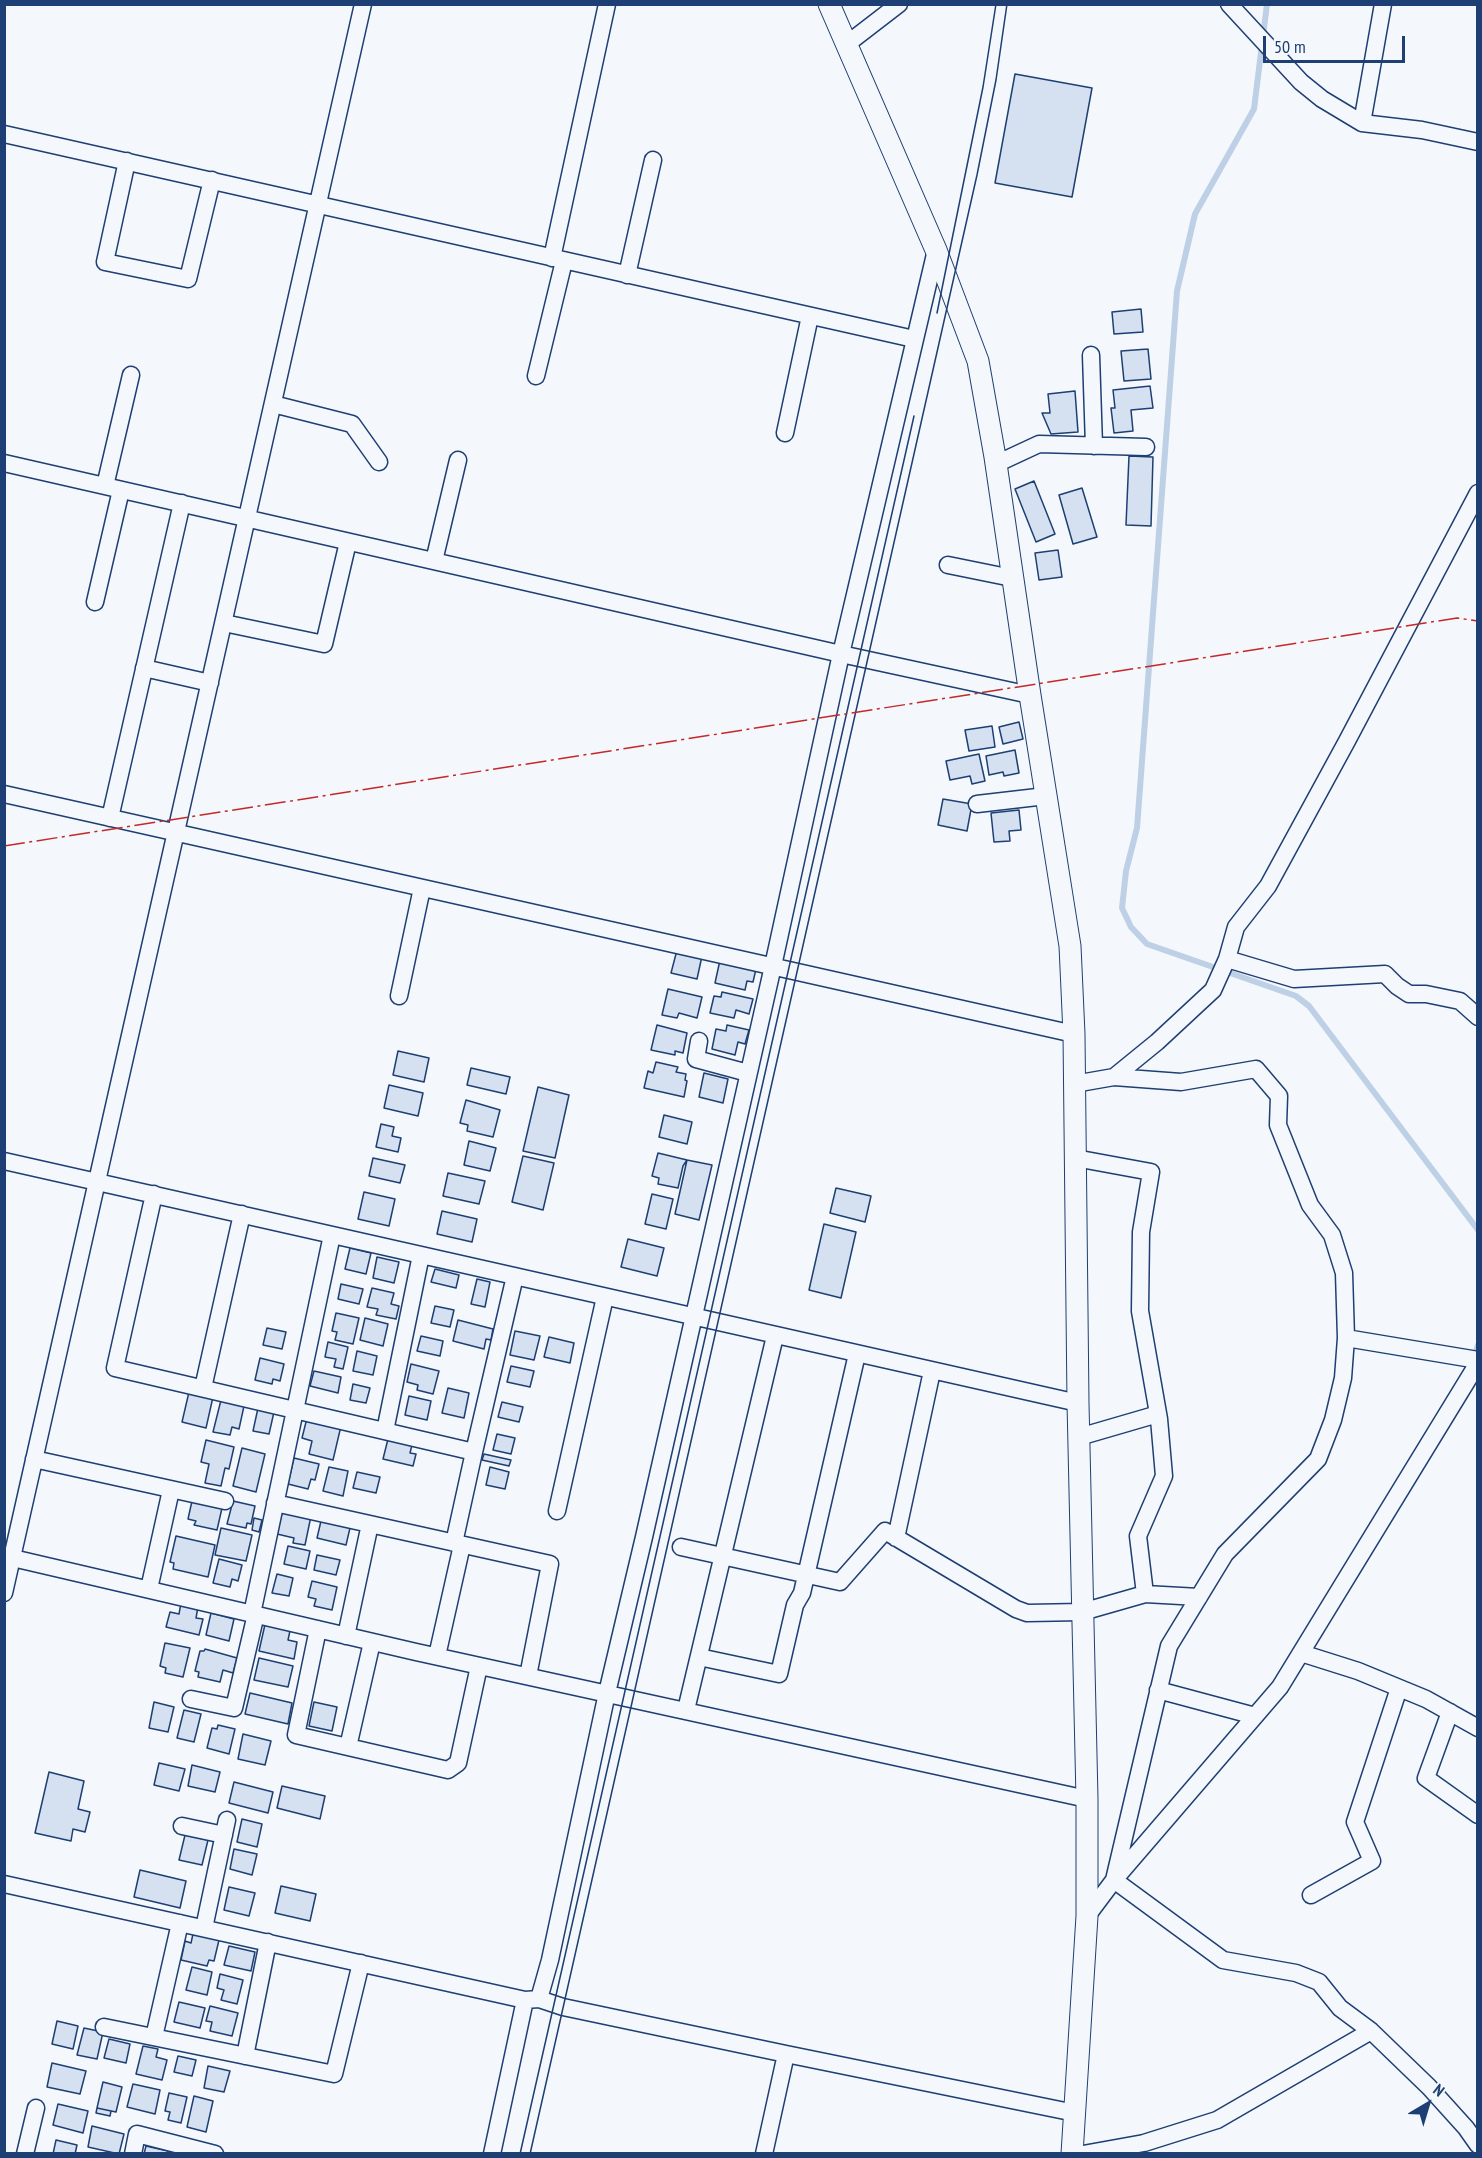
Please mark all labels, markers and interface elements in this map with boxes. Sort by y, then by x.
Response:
scale bar [1266,24,1408,62]
text: 50 m [1274,35,1306,58]
north arrow [1398,2074,1458,2134]
text: N [1430,2079,1449,2100]

